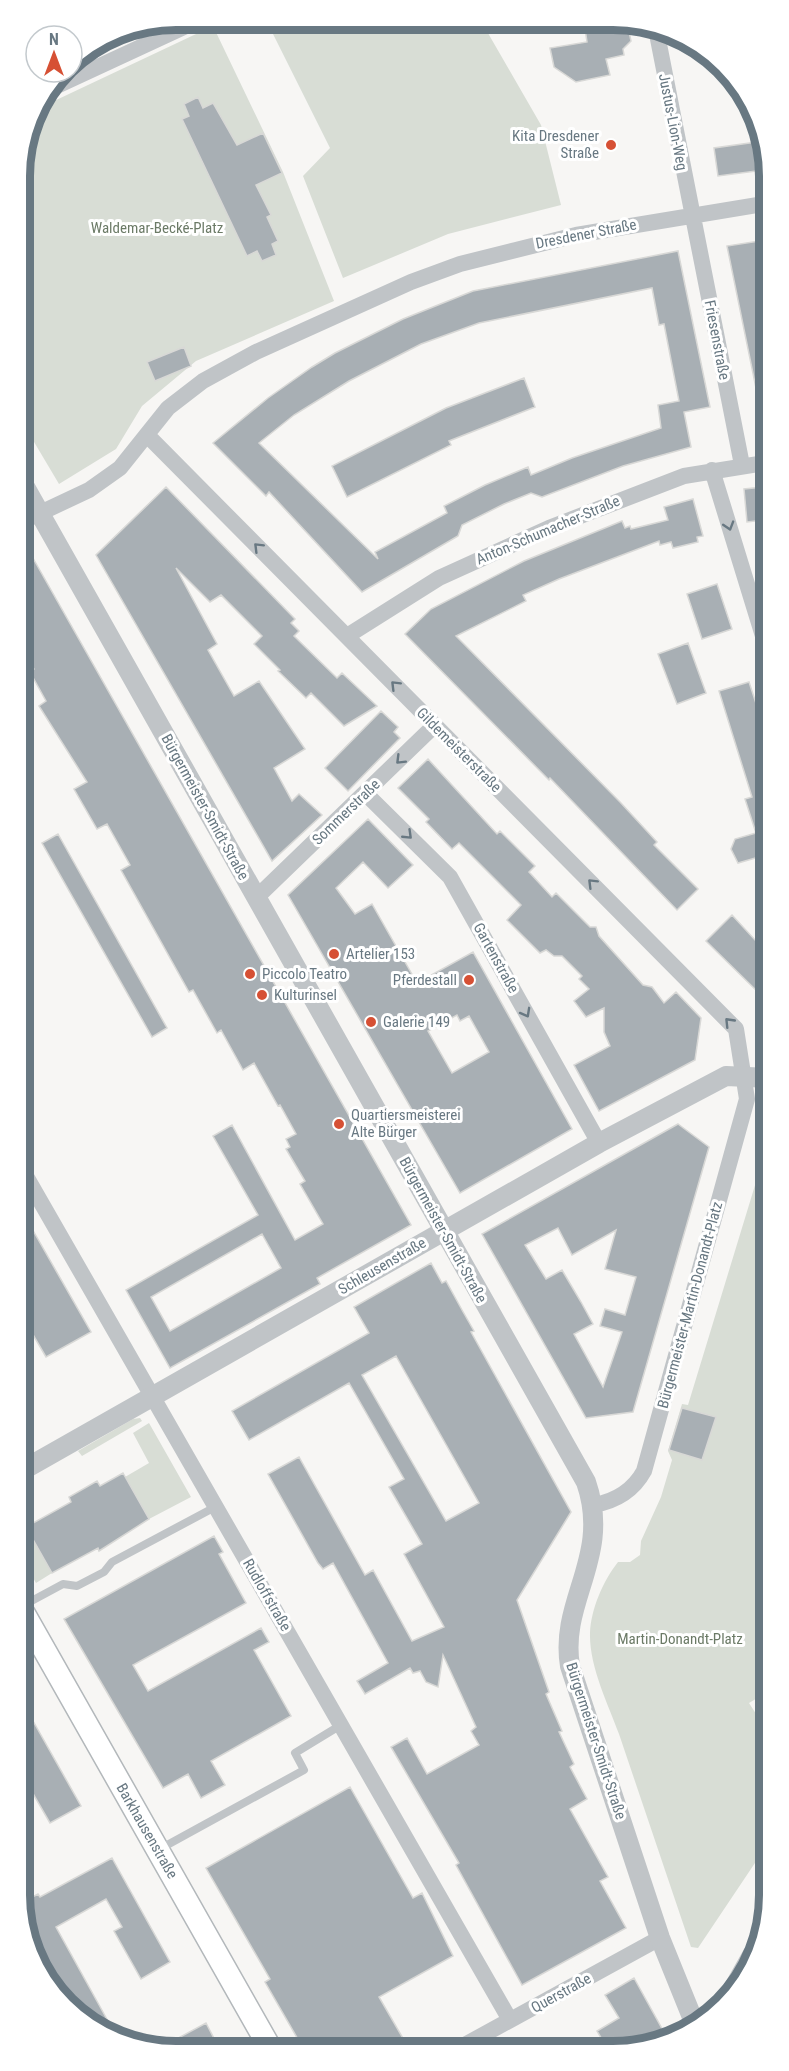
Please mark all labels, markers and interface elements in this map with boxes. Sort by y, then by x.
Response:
north arrow [24,24,84,84]
text: N [49,30,59,49]
street label: Justus-Lion-Weg [655,72,691,172]
place label: Kita Dresdener Straße [512,127,599,162]
marker: Kita Dresdener Straße [604,138,618,152]
street label: Dresdener Straße [534,215,638,253]
park label: Waldemar-Becké-Platz [91,219,223,237]
street label: Friesenstraße [700,299,734,381]
street label: Anton-Schumacher-Straße [473,492,623,568]
one-way arrow [722,520,734,531]
one-way arrow [254,543,265,554]
one-way arrow [391,682,402,692]
street label: Gildemeisterstraße [413,704,505,796]
street label: Bürgermeister-Smidt-Straße [157,731,253,883]
one-way arrow [397,752,408,763]
street label: Sommerstraße [308,775,384,849]
one-way arrow [401,828,411,839]
one-way arrow [588,880,599,891]
street label: Gartenstraße [469,920,523,996]
place label: Artelier 153 [346,945,415,963]
marker: Artelier 153 [327,947,341,961]
place label: Piccolo Teatro [262,965,347,983]
marker: Piccolo Teatro [243,967,257,981]
place label: Pferdestall [393,971,457,989]
marker: Pferdestall [462,973,476,987]
place label: Kulturinsel [274,986,337,1004]
marker: Kulturinsel [255,988,269,1002]
one-way arrow [519,1007,531,1017]
place label: Galerie 149 [383,1013,450,1031]
marker: Galerie 149 [364,1015,378,1029]
one-way arrow [725,1018,736,1028]
place label: Quartiersmeisterei Alte Bürger [351,1106,461,1141]
marker: Quartiersmeisterei Alte Bürger [332,1117,346,1131]
street label: Bürgermeister-Smidt-Straße [395,1154,491,1306]
street label: Bürgermeister-Martin-Donandt-Platz [654,1200,726,1410]
street label: Schleusenstraße [335,1234,429,1298]
street label: Rudloffstraße [239,1556,295,1634]
park label: Martin-Donandt-Platz [617,1630,743,1648]
street label: Bürgermeister-Smidt-Straße [562,1660,630,1822]
street label: Barkhausenstraße [112,1780,182,1882]
street label: Querstraße [528,1969,594,2017]

